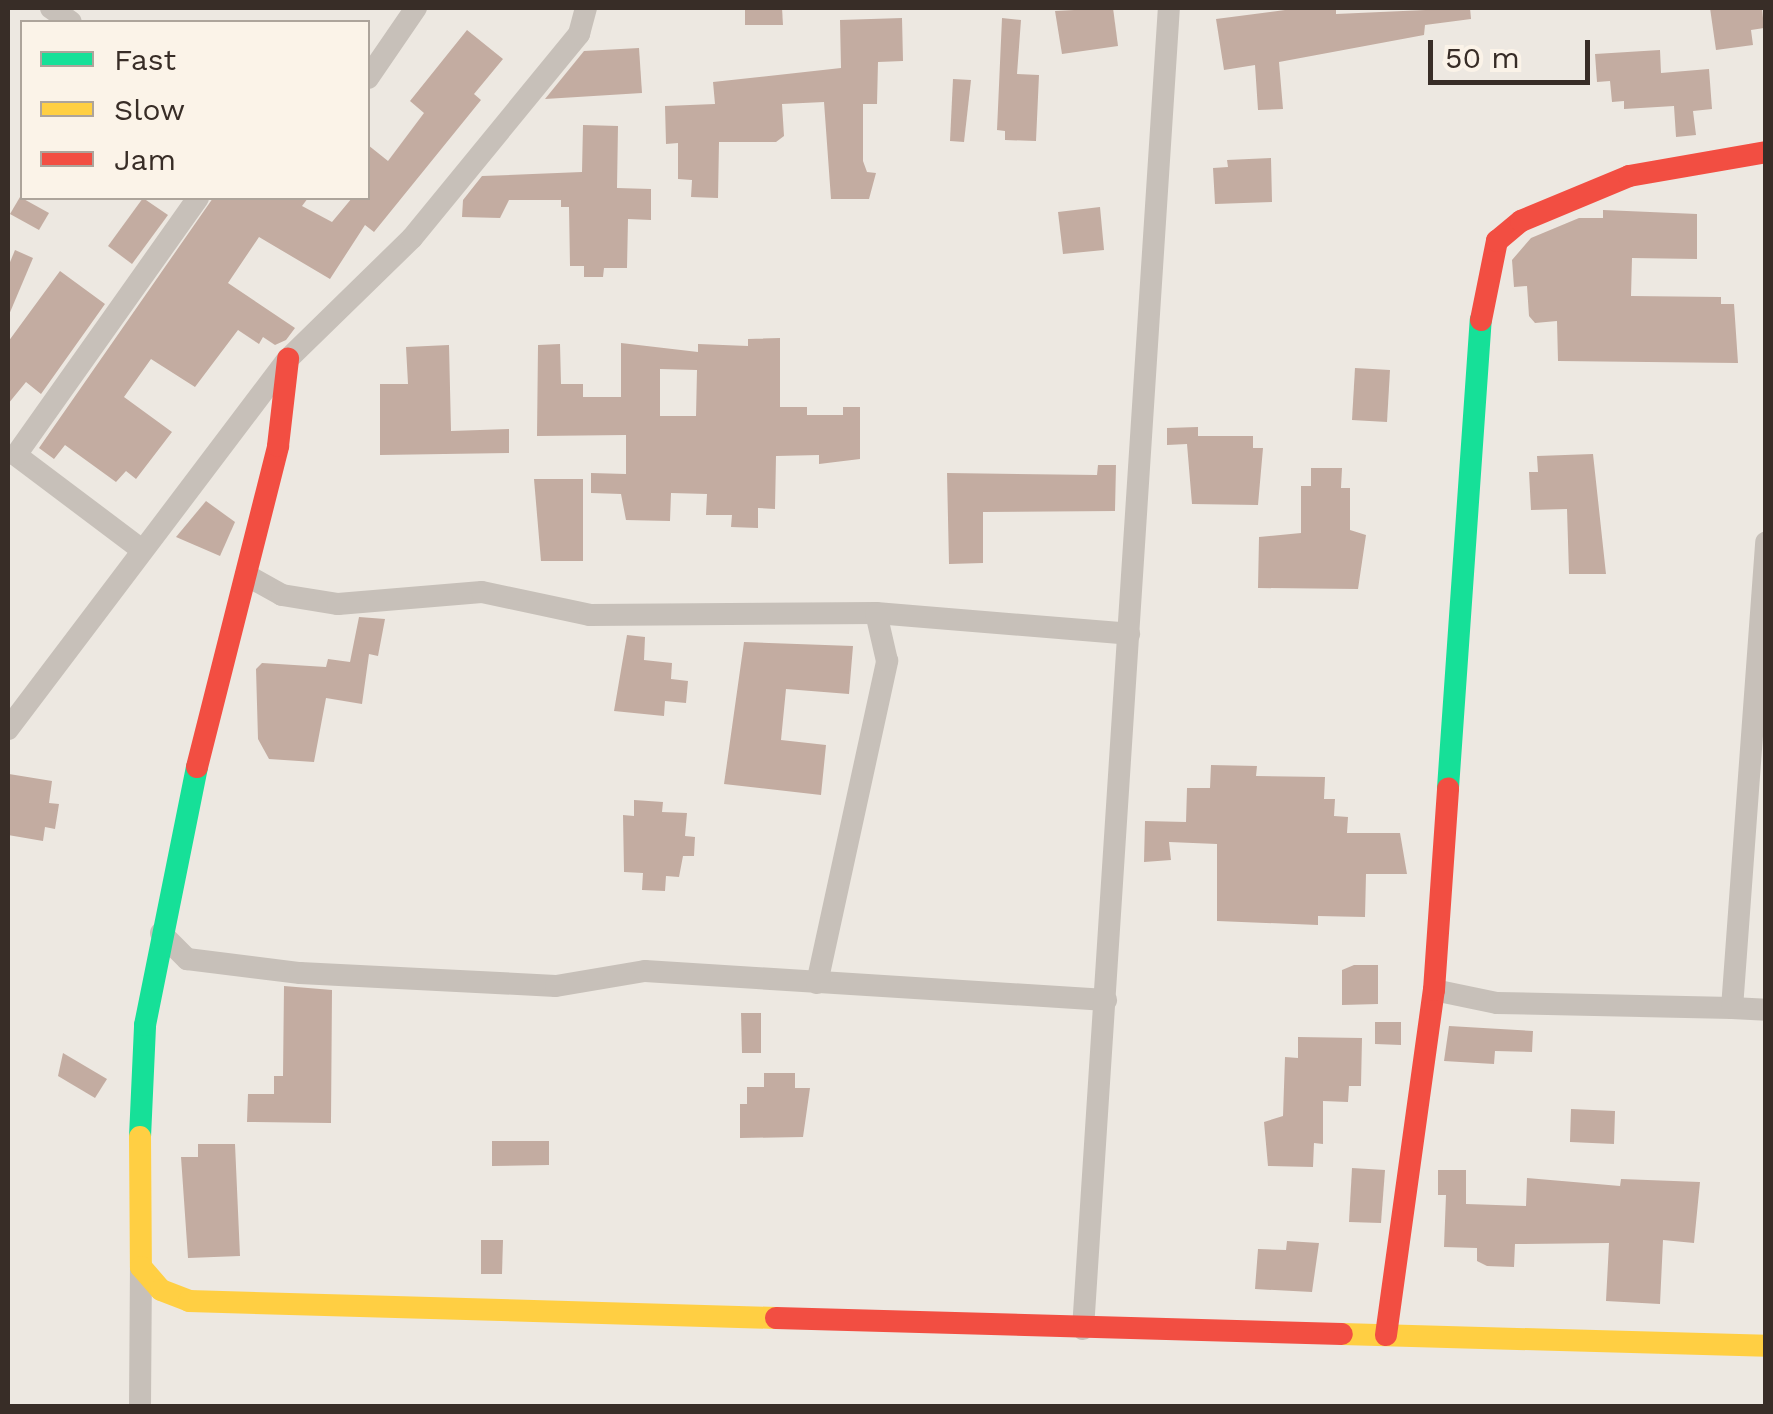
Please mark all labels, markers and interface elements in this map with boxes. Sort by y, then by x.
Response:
legend [20,20,370,200]
scale bar [1433,20,1596,82]
text: 50 m [1445,40,1520,75]
text: Fast [114,42,176,77]
text: Slow [114,92,185,127]
text: Jam [114,142,176,177]

